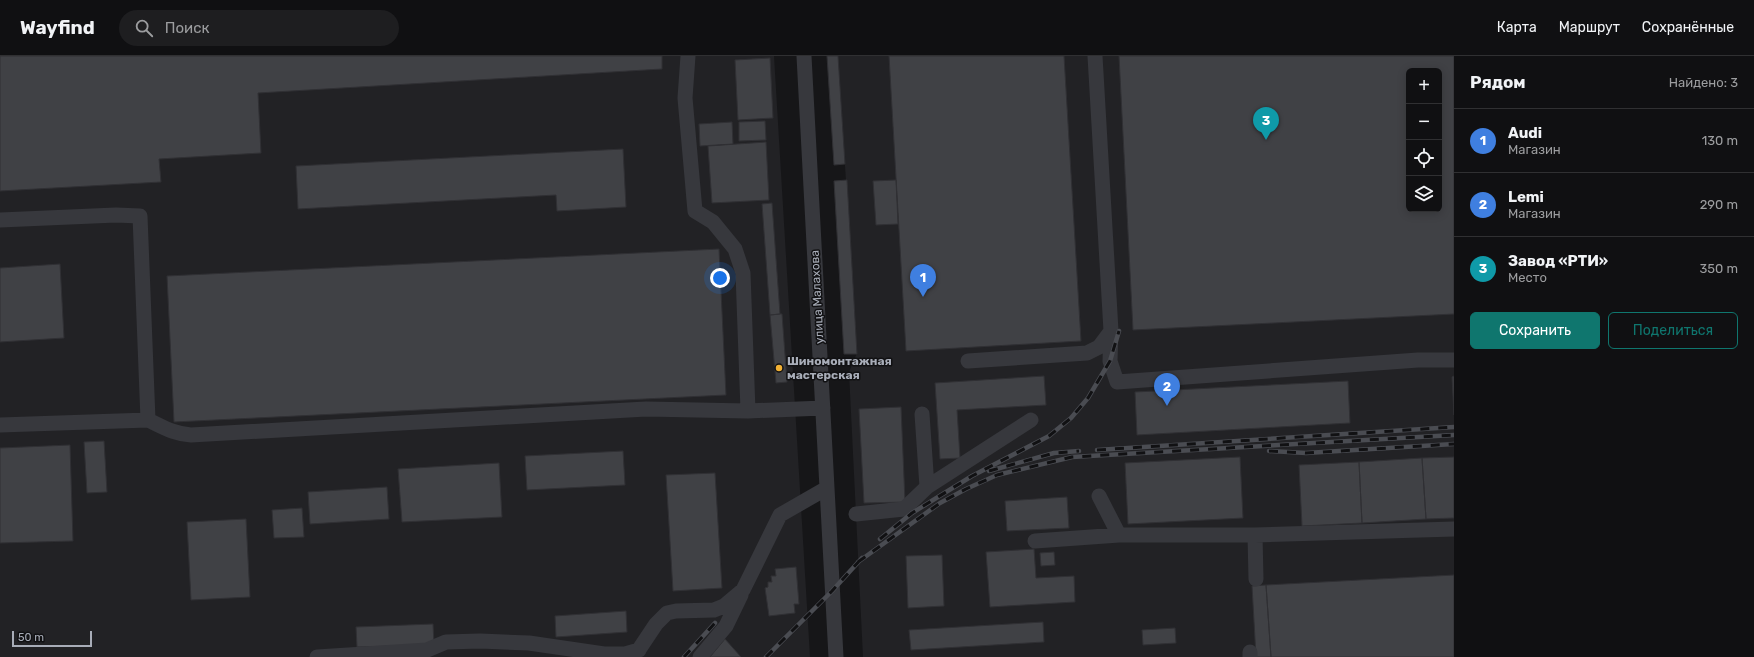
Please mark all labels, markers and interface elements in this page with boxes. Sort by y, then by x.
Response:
search box [119,10,399,46]
text: Wayfind [20,16,95,39]
icon: search [133,17,155,39]
text: Поиск [165,19,209,37]
text: Карта [1497,19,1537,36]
text: Маршрут [1559,19,1620,36]
text: Сохранённые [1642,19,1734,36]
map controls [1406,68,1442,212]
button: + [1406,68,1442,104]
text: Рядом [1470,72,1526,92]
text: Найдено: 3 [1669,75,1738,90]
button: − [1406,104,1442,140]
pin: 3 [1253,107,1279,140]
text: Audi [1508,124,1542,142]
text: 1 [1480,133,1486,148]
text: 130 m [1702,133,1738,148]
button: locate [1406,140,1442,176]
text: Магазин [1508,142,1561,157]
button: layers [1406,176,1442,212]
text: Lemi [1508,188,1544,206]
text: 2 [1479,197,1487,212]
text: 290 m [1700,197,1738,212]
text: Магазин [1508,206,1561,221]
street label: улица Малахова [808,250,826,344]
text: Завод «РТИ» [1508,252,1608,270]
text: 3 [1479,261,1487,276]
text: 350 m [1699,261,1738,276]
pin: 1 [910,264,936,297]
your location [710,268,730,288]
text: Место [1508,270,1547,285]
button: Сохранить [1470,312,1600,349]
button: Поделиться [1608,312,1738,349]
place label: Шиномонтажная мастерская [787,354,892,382]
marker: Шиномонтажная мастерская [774,363,784,373]
pin: 2 [1154,373,1180,406]
scale bar [12,629,92,648]
text: 50 m [18,631,44,644]

